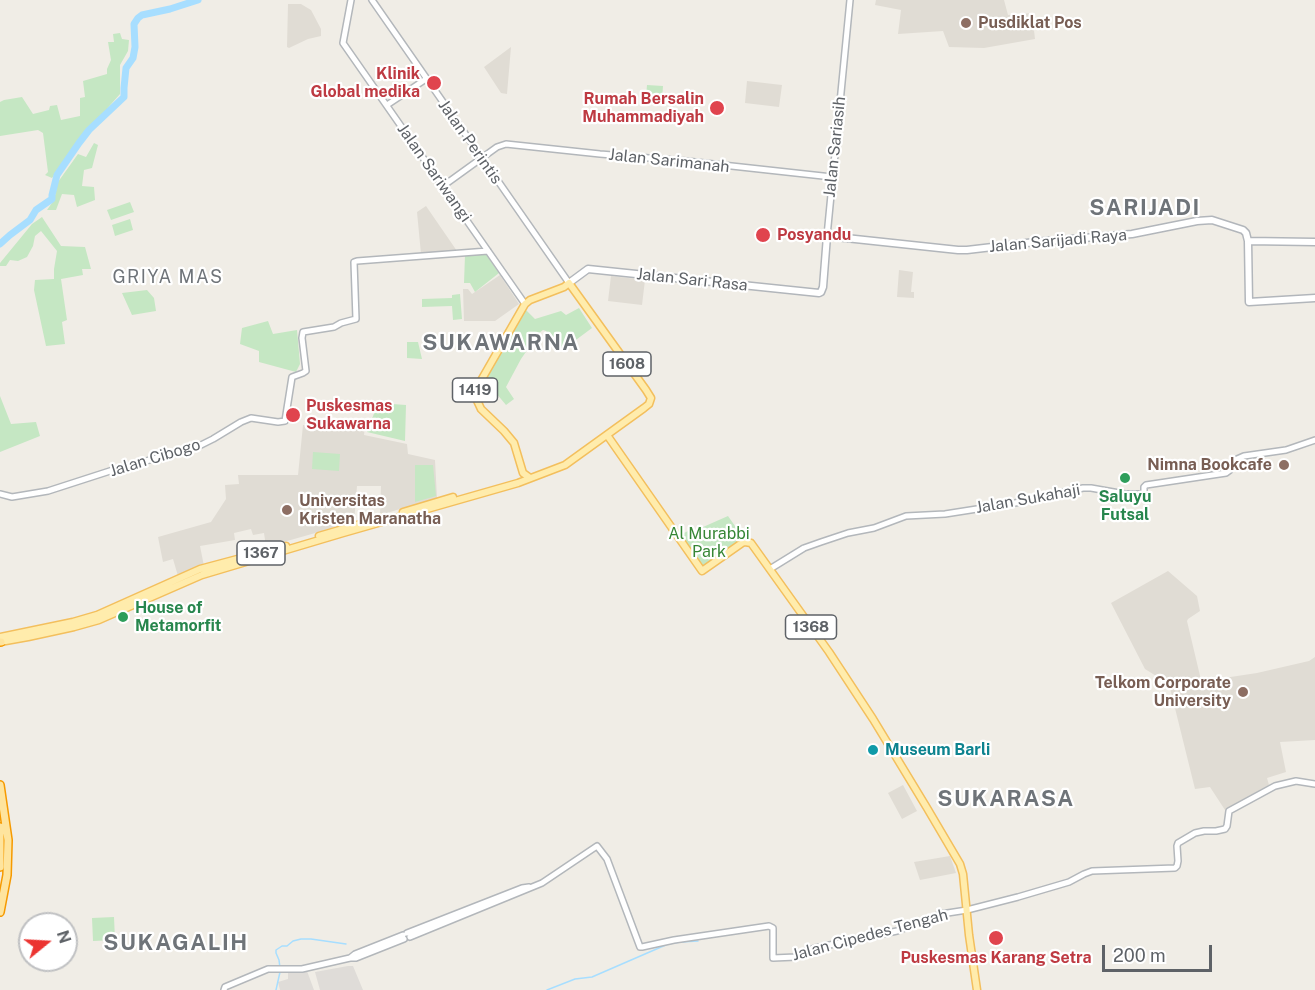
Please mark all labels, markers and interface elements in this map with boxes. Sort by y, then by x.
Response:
place label: Pusdiklat Pos [978,13,1082,33]
marker: Pusdiklat Pos [959,16,973,30]
place label: Klinik Global medika [311,64,420,102]
marker: Klinik Global medika [425,74,443,92]
place label: Rumah Bersalin Muhammadiyah [582,89,704,127]
street label: Jalan Sariasih [820,95,850,199]
street label: Jalan Perintis [434,96,506,188]
marker: Rumah Bersalin Muhammadiyah [708,99,726,117]
street label: Jalan Sariwangi [393,120,475,226]
street label: Jalan Sarimanah [608,145,730,177]
district label: SARIJADI [1089,195,1201,221]
place label: Posyandu [777,225,851,245]
street label: Jalan Sarijadi Raya [988,225,1128,257]
marker: Posyandu [754,226,772,244]
street label: Jalan Sari Rasa [635,265,749,295]
district label: GRIYA MAS [112,266,224,288]
district label: SUKAWARNA [422,330,580,356]
road number: 1608 [603,352,651,376]
road number: 1419 [452,378,498,402]
place label: Puskesmas Sukawarna [306,396,393,434]
marker: Puskesmas Sukawarna [284,406,302,424]
street label: Jalan Cibogo [107,435,203,481]
place label: Nimna Bookcafe [1147,455,1272,475]
marker: Nimna Bookcafe [1277,458,1291,472]
marker: Saluyu Futsal [1118,471,1132,485]
street label: Jalan Sukahaji [974,480,1082,518]
place label: Saluyu Futsal [1098,487,1152,525]
place label: Universitas Kristen Maranatha [299,491,441,529]
marker: Universitas Kristen Maranatha [280,503,294,517]
park label: Al Murabbi Park [668,524,750,562]
road number: 1367 [237,541,285,565]
place label: House of Metamorfit [135,598,221,636]
marker: House of Metamorfit [116,610,130,624]
road number: 1368 [786,615,836,639]
place label: Telkom Corporate University [1095,673,1231,711]
marker: Telkom Corporate University [1236,685,1250,699]
place label: Museum Barli [885,740,990,760]
marker: Museum Barli [866,743,880,757]
district label: SUKARASA [937,786,1075,812]
street label: Jalan Cipedes Tengah [790,905,950,965]
north arrow [18,912,78,972]
text: N [53,928,75,946]
marker: Puskesmas Karang Setra [987,929,1005,947]
district label: SUKAGALIH [103,930,249,956]
scale bar [1105,933,1214,971]
text: 200 m [1113,945,1166,966]
place label: Puskesmas Karang Setra [900,948,1092,968]

